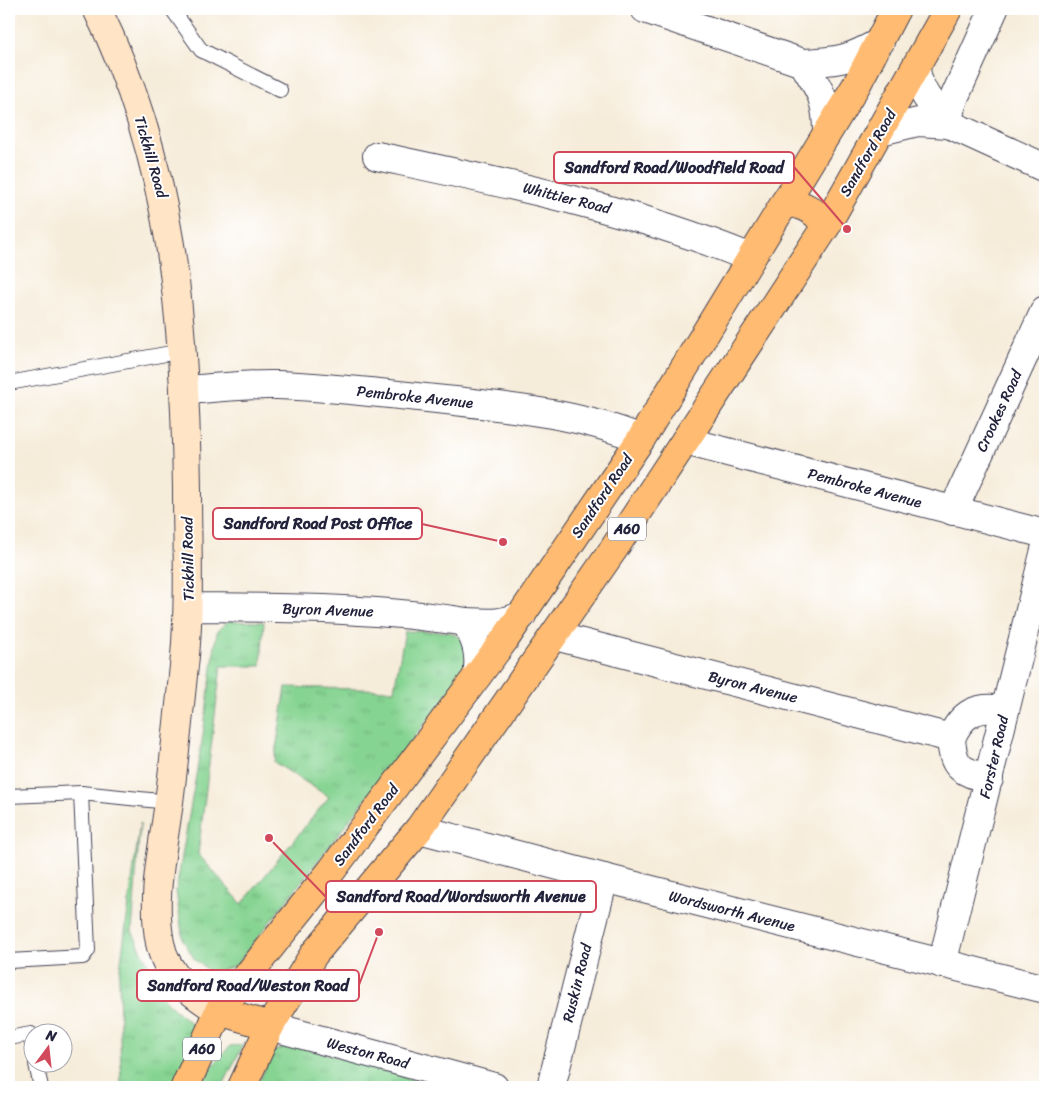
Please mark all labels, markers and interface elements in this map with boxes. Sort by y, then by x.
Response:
street label: Sandford Road [832,104,904,202]
street label: Tickhill Road [127,113,175,202]
callout: Sandford Road/Woodfield Road [554,152,794,183]
text: Sandford Road/Woodfield Road [563,153,785,182]
street label: Whittier Road [520,175,615,222]
street label: Crookes Road [969,365,1030,456]
street label: Pembroke Avenue [355,378,475,416]
street label: Sandford Road [564,448,641,543]
street label: Pembroke Avenue [805,460,925,516]
callout: Sandford Road Post Office [213,508,422,539]
text: Sandford Road Post Office [223,509,413,538]
street label: Tickhill Road [174,516,202,601]
road number: A60 [608,518,646,540]
street label: Byron Avenue [282,595,374,625]
street label: Byron Avenue [705,663,801,711]
street label: Forster Road [972,712,1016,801]
street label: Sandford Road [326,778,406,872]
callout: Sandford Road/Wordsworth Avenue [326,881,596,912]
text: Sandford Road/Wordsworth Avenue [335,882,586,911]
street label: Wordsworth Avenue [666,883,798,939]
street label: Ruskin Road [555,940,600,1025]
callout: Sandford Road/Weston Road [137,970,359,1001]
text: Sandford Road/Weston Road [146,971,350,1000]
text: N [42,1022,59,1049]
north arrow [22,1024,72,1074]
street label: Weston Road [324,1030,413,1077]
road number: A60 [183,1038,221,1060]

